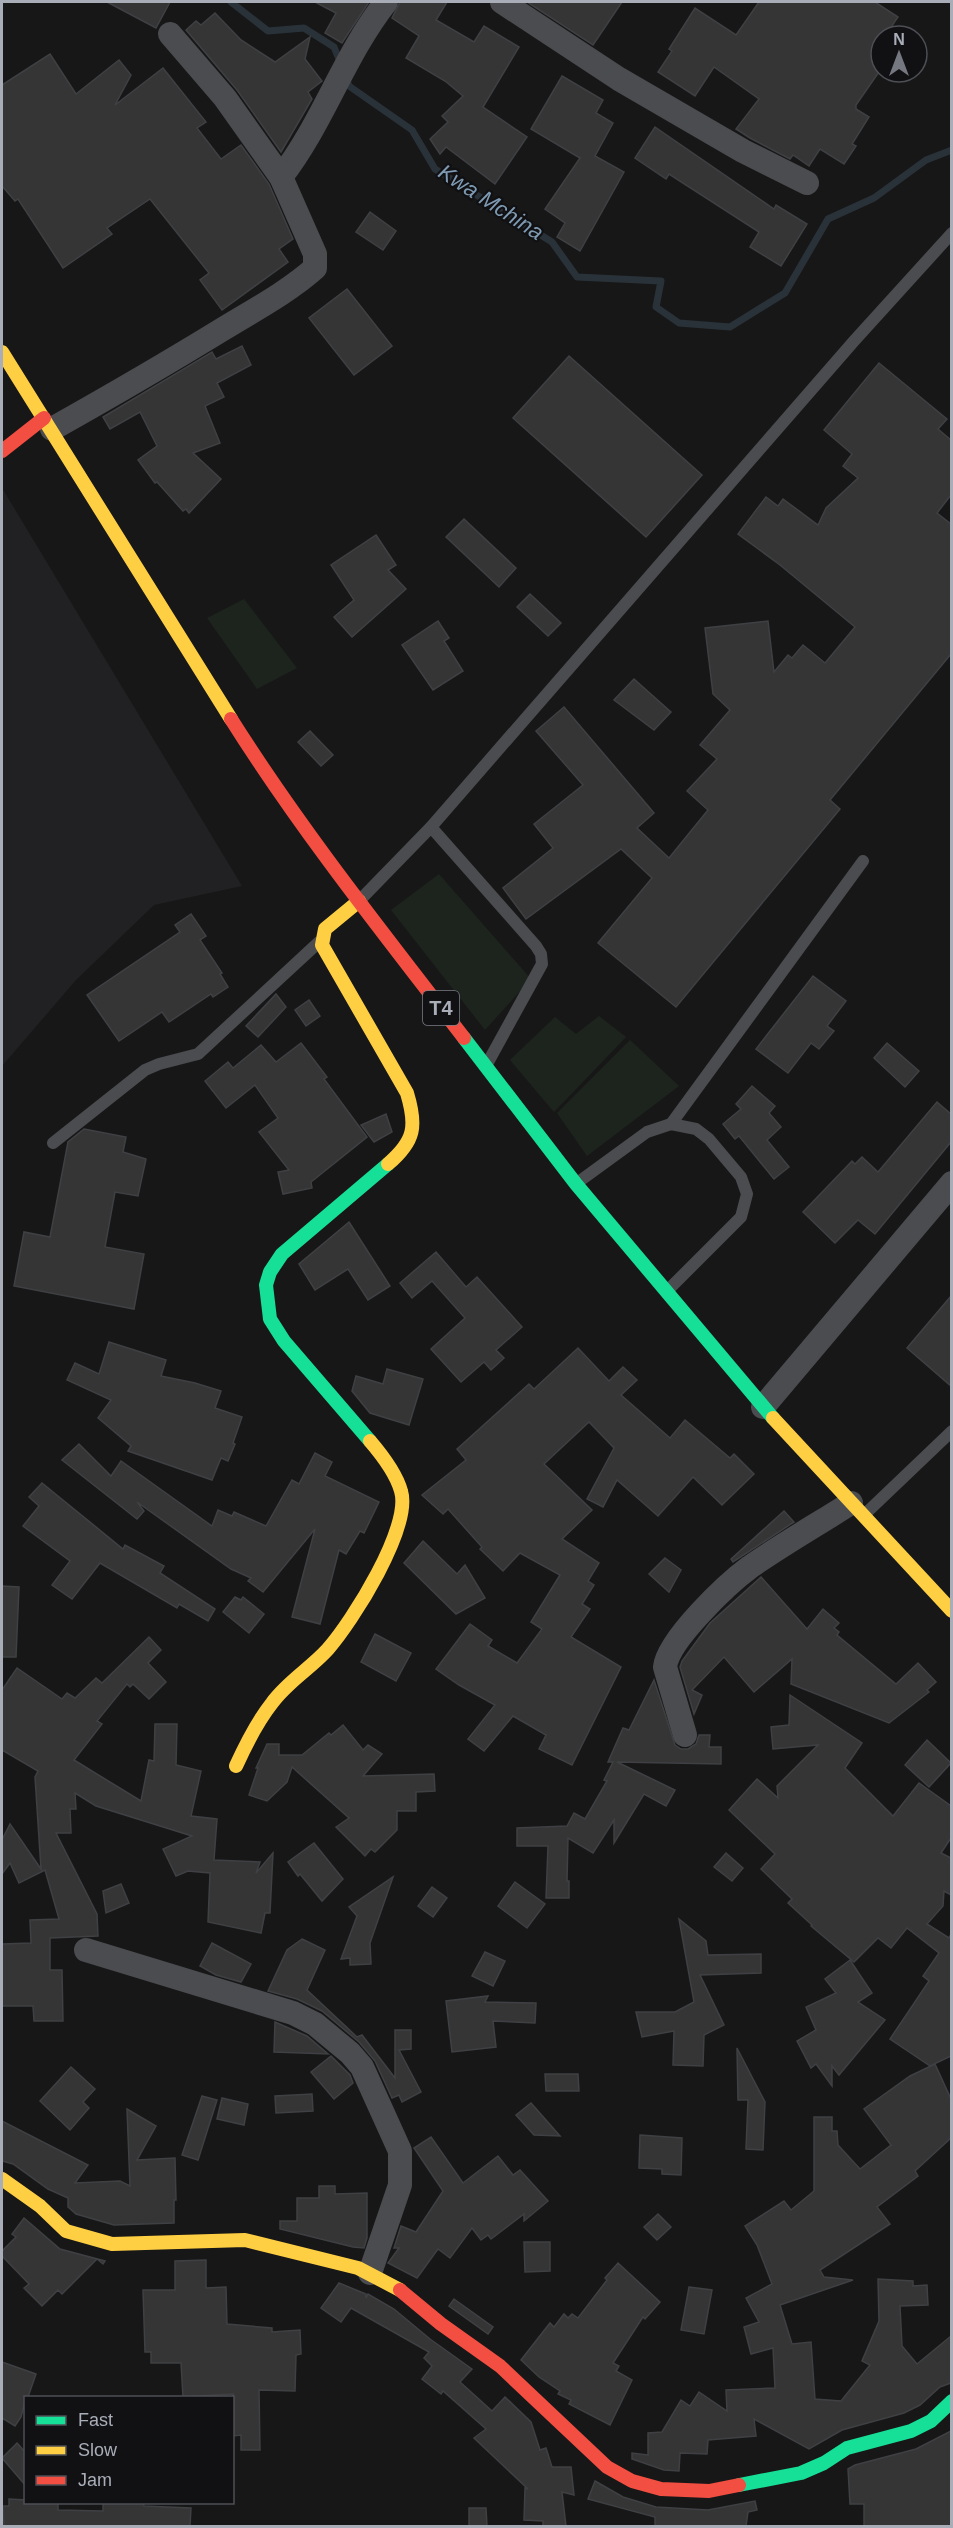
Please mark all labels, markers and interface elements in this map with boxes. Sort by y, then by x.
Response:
north arrow [869,24,929,84]
text: N [893,31,905,48]
water label: Kwa Mchina [434,159,548,245]
road number: T4 [423,991,459,1025]
legend [24,2396,234,2504]
text: Fast [78,2410,113,2430]
text: Slow [78,2440,118,2460]
text: Jam [78,2470,112,2490]

